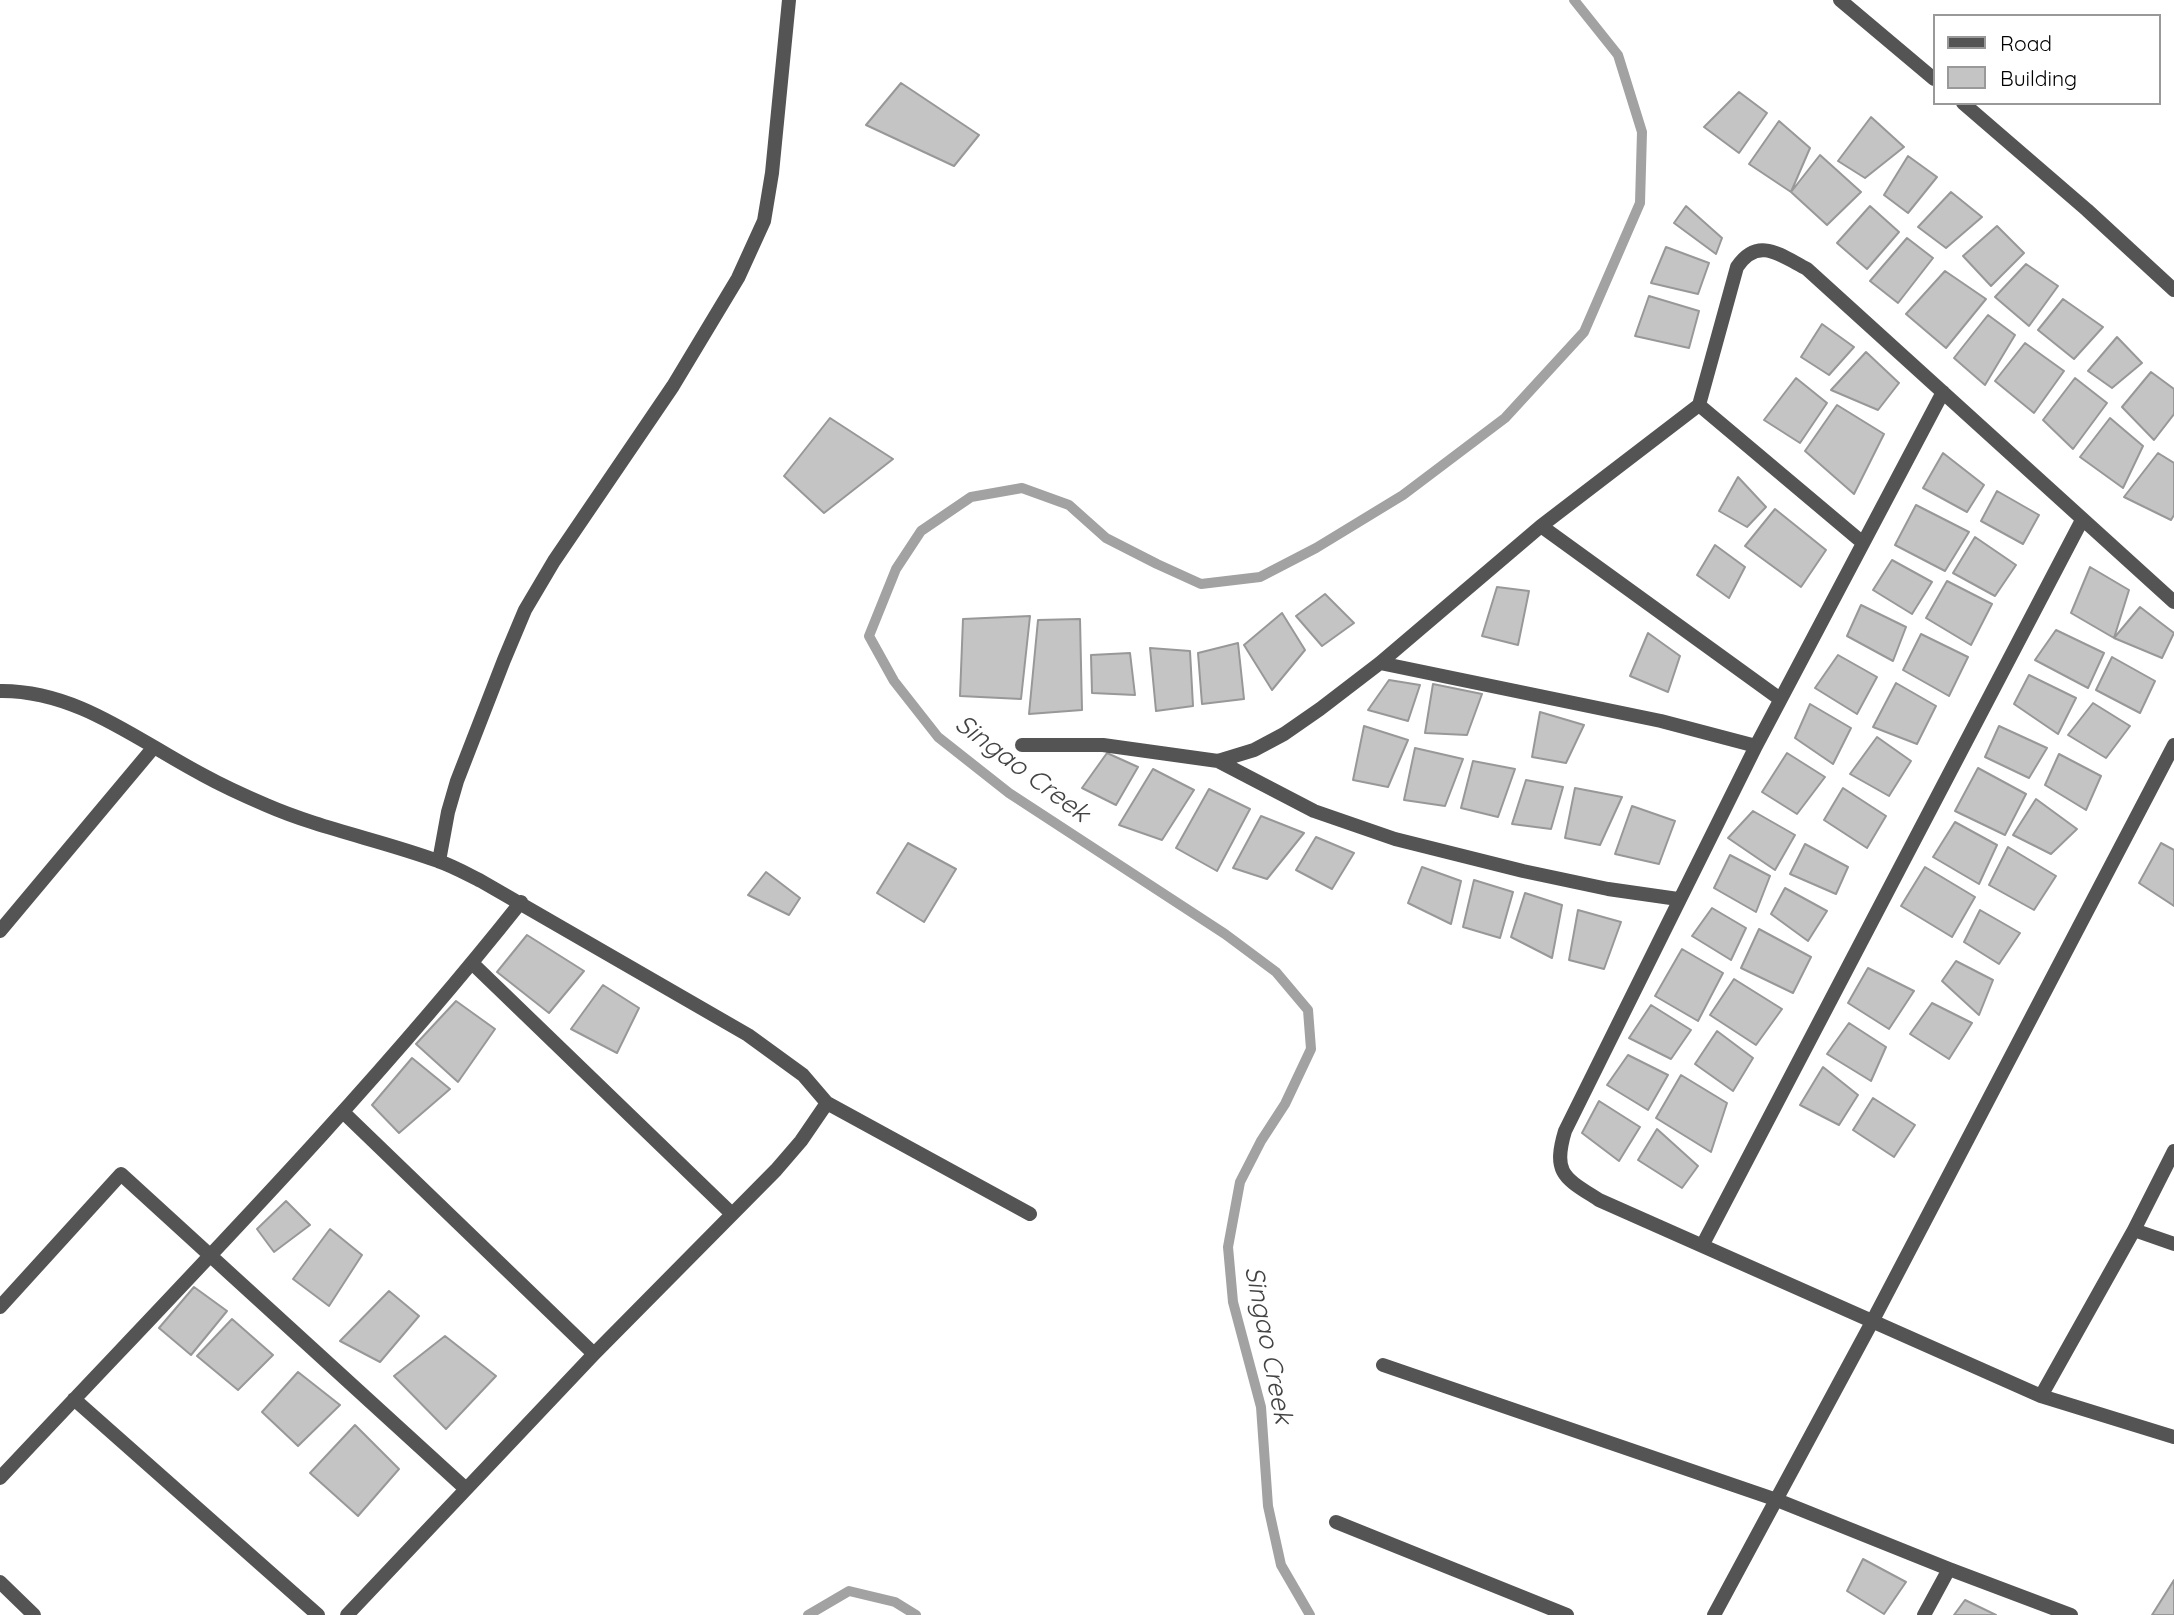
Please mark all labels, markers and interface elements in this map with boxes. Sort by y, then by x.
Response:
legend [1932,14,2160,105]
text: Road [2000,30,2052,56]
text: Building [2000,65,2077,91]
water label: Singao Creek [949,709,1095,829]
water label: Singao Creek [1237,1264,1299,1426]

